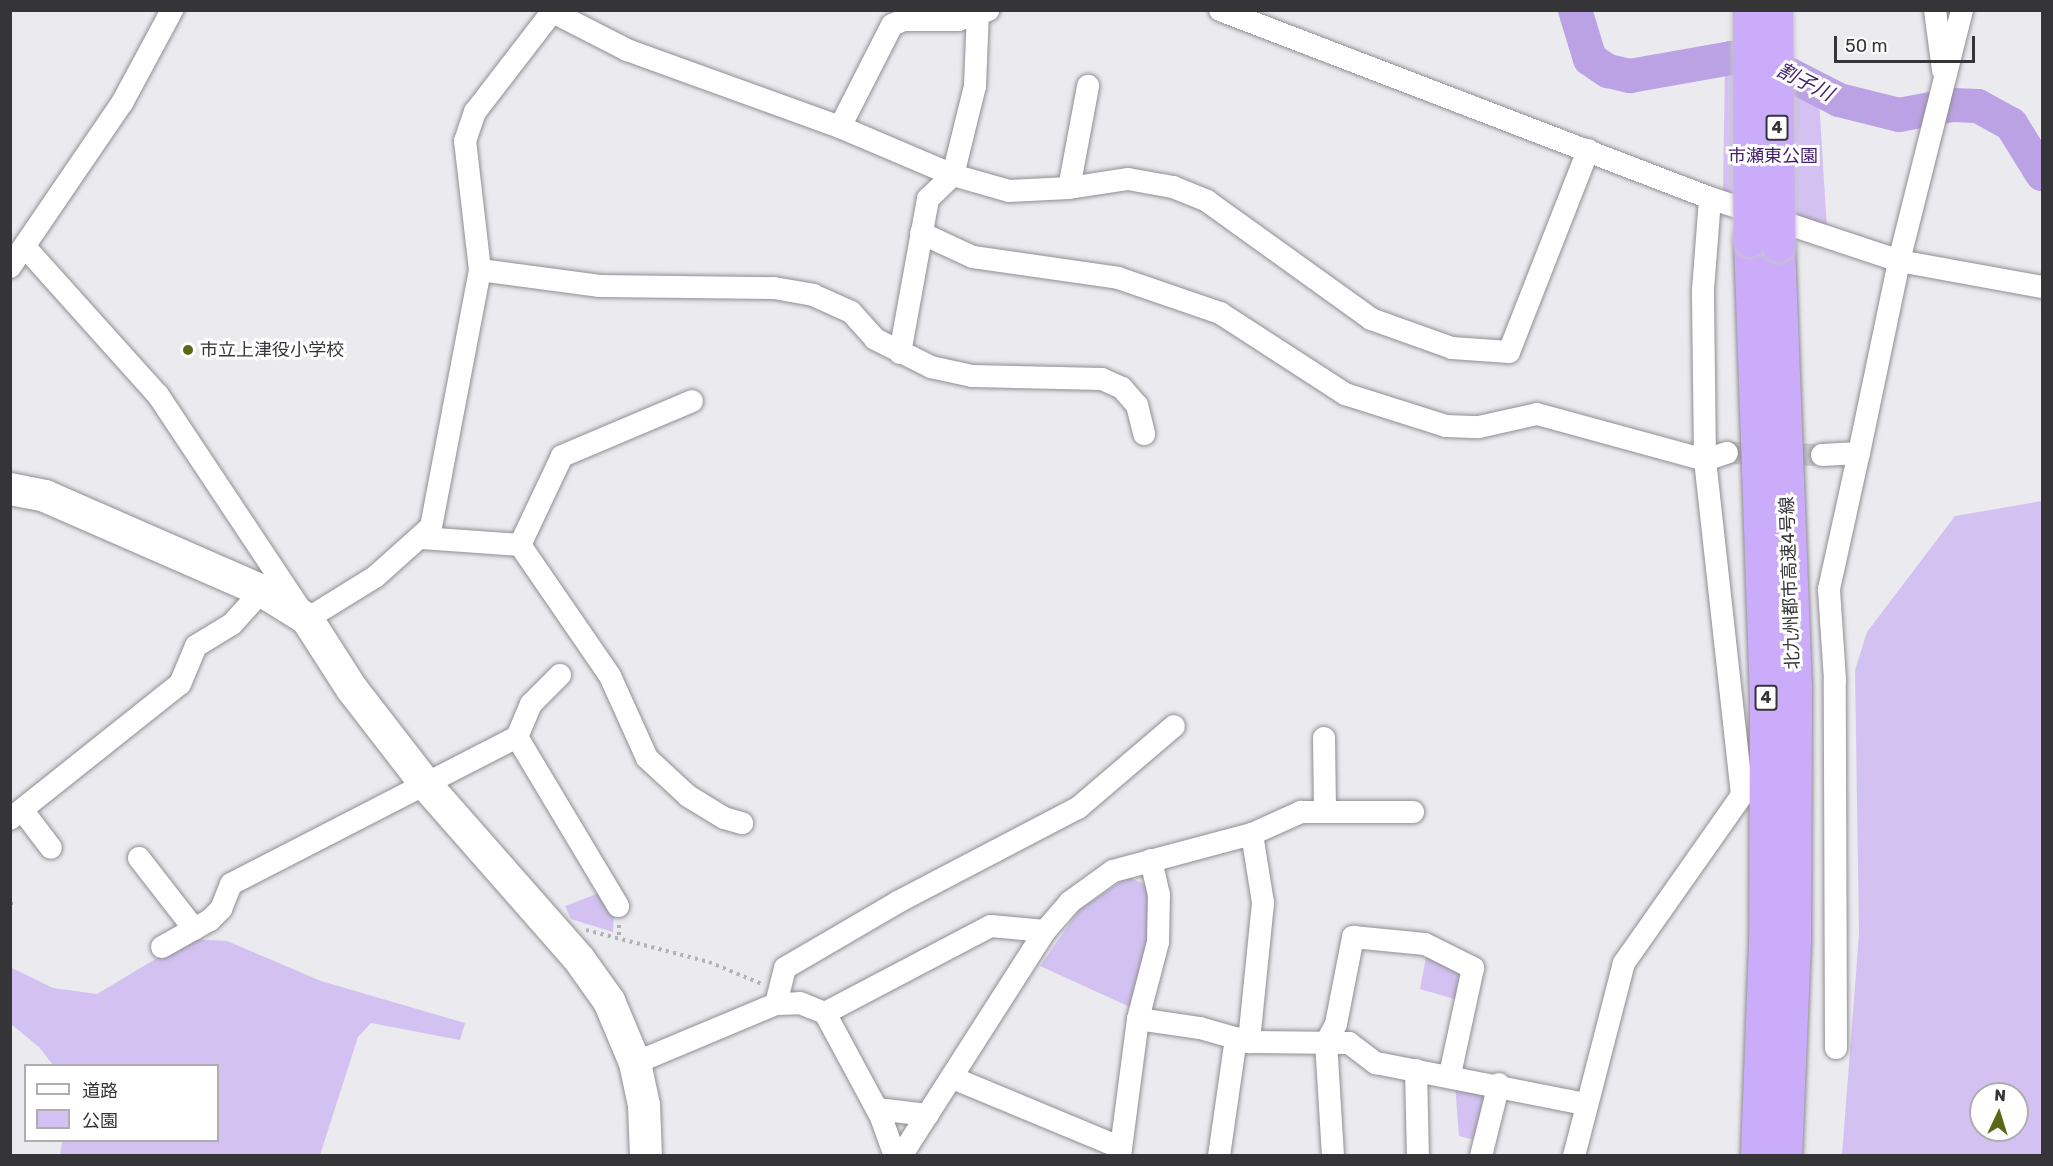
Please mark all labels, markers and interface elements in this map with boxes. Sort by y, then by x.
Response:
scale bar [1837,24,1978,62]
text: 50 m [1845,35,1888,57]
water label: 割子川 [1773,58,1837,106]
road number: 4 [1765,115,1789,141]
park label: 市瀬東公園 [1728,145,1818,167]
place label: 市立上津役小学校 [200,339,344,361]
marker: 市立上津役小学校 [181,343,195,357]
street label: 北九州都市高速4号線 [1776,496,1804,670]
road number: 4 [1754,685,1778,711]
legend [24,1064,219,1142]
text: 道路 [82,1080,118,1102]
north arrow [1969,1082,2029,1142]
text: N [1994,1086,2007,1105]
text: 公園 [82,1110,118,1132]

